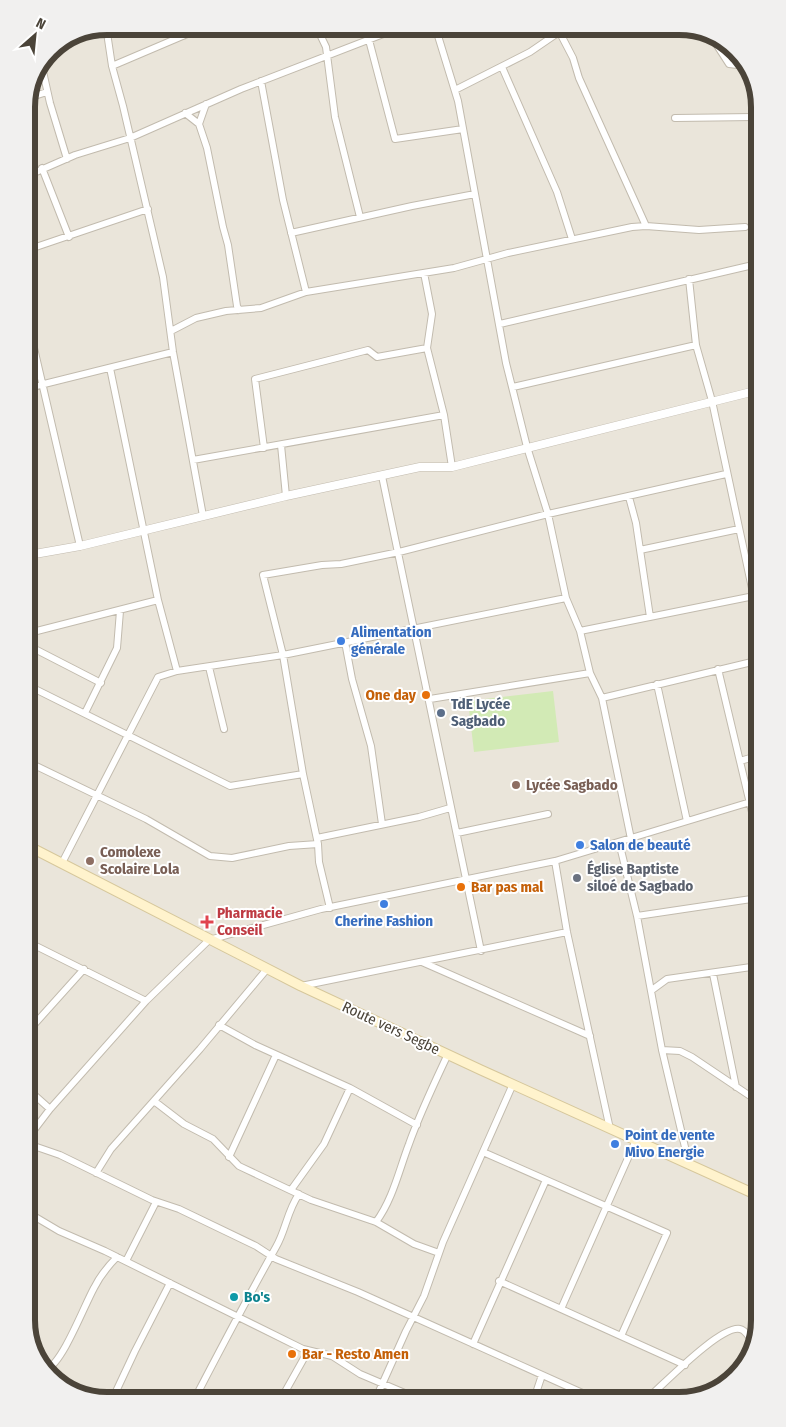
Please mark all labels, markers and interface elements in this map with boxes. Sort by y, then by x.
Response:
north arrow [10,10,60,60]
text: N [33,14,48,33]
place label: Alimentation générale [350,623,432,658]
marker: Alimentation générale [335,635,347,647]
place label: One day [365,686,417,704]
marker: One day [420,689,432,701]
place label: TdE Lycée Sagbado [451,695,511,730]
marker: TdE Lycée Sagbado [435,707,447,719]
place label: Lycée Sagbado [526,776,618,794]
marker: Lycée Sagbado [510,779,522,791]
place label: Salon de beauté [590,836,691,854]
marker: Salon de beauté [574,839,586,851]
place label: Comolexe Scolaire Lola [100,843,180,878]
marker: Comolexe Scolaire Lola [84,855,96,867]
place label: Église Baptiste siloé de Sagbado [587,860,693,895]
marker: Église Baptiste siloé de Sagbado [571,872,583,884]
place label: Bar pas mal [471,878,544,896]
marker: Bar pas mal [455,881,467,893]
marker: Cherine Fashion [378,898,390,910]
place label: Pharmacie Conseil [217,904,283,939]
place label: Cherine Fashion [335,912,433,930]
marker: Pharmacie Conseil [201,916,213,928]
street label: Route vers Segbe [339,998,443,1058]
place label: Point de vente Mivo Energie [625,1126,715,1161]
marker: Point de vente Mivo Energie [609,1138,621,1150]
place label: Bo's [244,1288,270,1306]
marker: Bo's [228,1291,240,1303]
place label: Bar - Resto Amen [302,1345,409,1363]
marker: Bar - Resto Amen [286,1348,298,1360]

